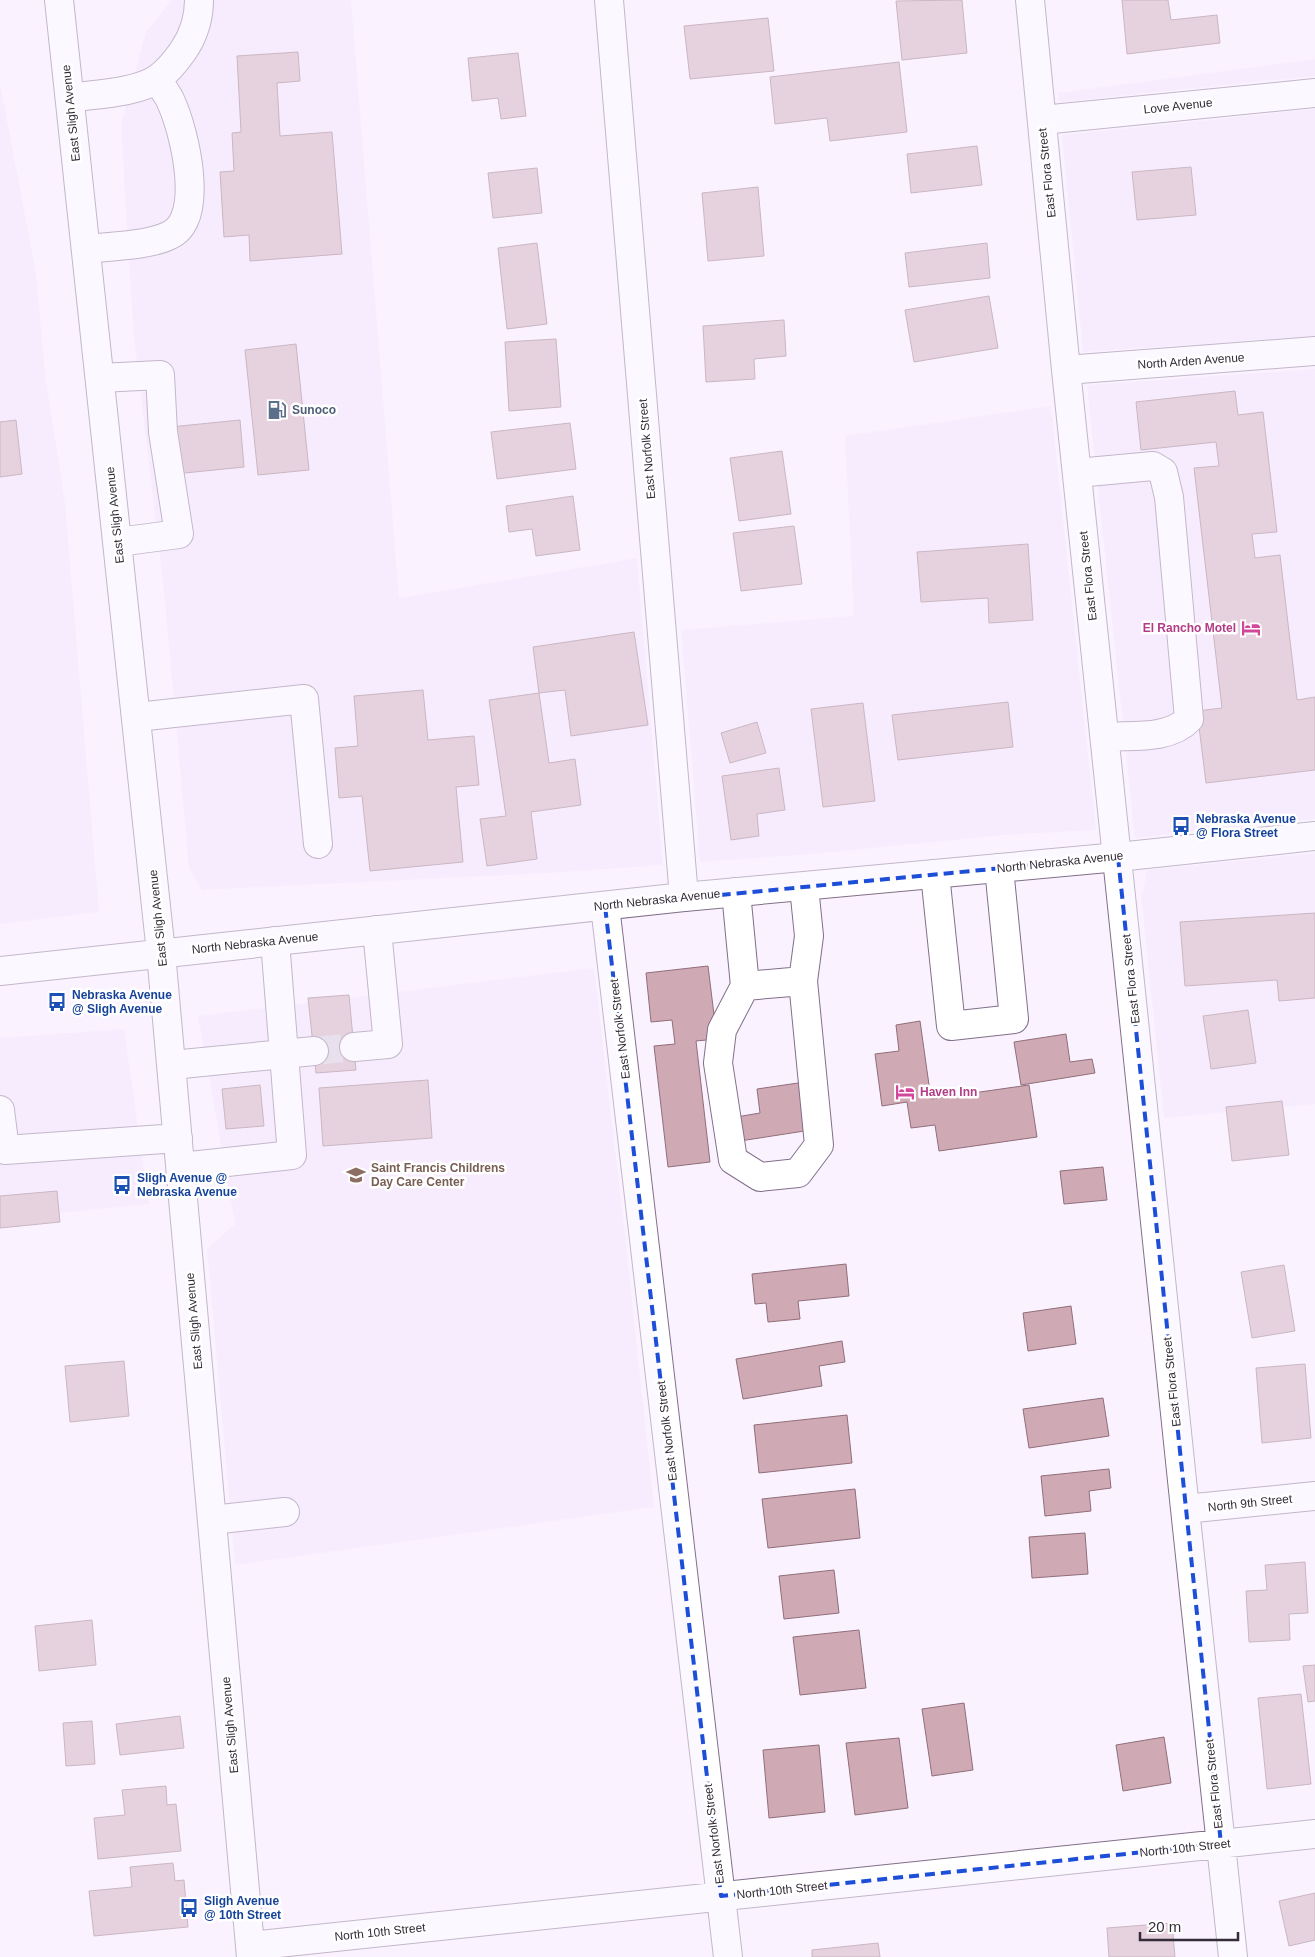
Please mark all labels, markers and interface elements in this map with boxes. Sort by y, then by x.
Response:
street label: East Sligh Avenue [59,64,83,162]
street label: Love Avenue [1143,95,1213,117]
street label: East Flora Street [1035,127,1059,219]
street label: North Arden Avenue [1137,350,1245,372]
street label: East Norfolk Street [636,398,658,500]
fuel station icon: Sunoco [266,399,288,421]
place label: Sunoco [292,403,336,417]
street label: East Sligh Avenue [103,466,127,564]
street label: East Flora Street [1076,530,1100,622]
hotel icon: El Rancho Motel [1240,617,1262,639]
place label: El Rancho Motel [1143,621,1236,635]
place label: Nebraska Avenue @ Flora Street [1196,812,1296,840]
bus stop icon: Nebraska Avenue @ Flora Street [1170,815,1192,837]
street label: North Nebraska Avenue [996,848,1124,876]
street label: East Sligh Avenue [146,869,170,967]
street label: North Nebraska Avenue [593,886,721,914]
street label: North Nebraska Avenue [191,929,319,957]
street label: East Flora Street [1119,933,1143,1025]
street label: East Norfolk Street [607,978,633,1080]
place label: Nebraska Avenue @ Sligh Avenue [72,988,172,1016]
bus stop icon: Nebraska Avenue @ Sligh Avenue [46,991,68,1013]
hotel icon: Haven Inn [894,1081,916,1103]
place label: Haven Inn [920,1085,977,1099]
place label: Saint Francis Childrens Day Care Center [371,1161,505,1189]
school or university icon: Saint Francis Childrens Day Care Center [345,1164,367,1186]
place label: Sligh Avenue @ Nebraska Avenue [137,1171,237,1199]
bus stop icon: Sligh Avenue @ Nebraska Avenue [111,1174,133,1196]
street label: East Sligh Avenue [183,1272,205,1370]
street label: East Flora Street [1160,1336,1184,1428]
street label: East Norfolk Street [654,1380,680,1482]
street label: North 9th Street [1207,1492,1294,1514]
street label: East Sligh Avenue [219,1676,241,1774]
street label: East Flora Street [1202,1738,1226,1830]
street label: East Norfolk Street [701,1783,727,1885]
street label: North 10th Street [1139,1836,1232,1860]
street label: North 10th Street [736,1878,829,1902]
place label: Sligh Avenue @ 10th Street [204,1894,281,1922]
bus stop icon: Sligh Avenue @ 10th Street [178,1897,200,1919]
scale bar [1140,1910,1238,1942]
text: 20 m [1148,1918,1181,1935]
street label: North 10th Street [334,1920,427,1944]

